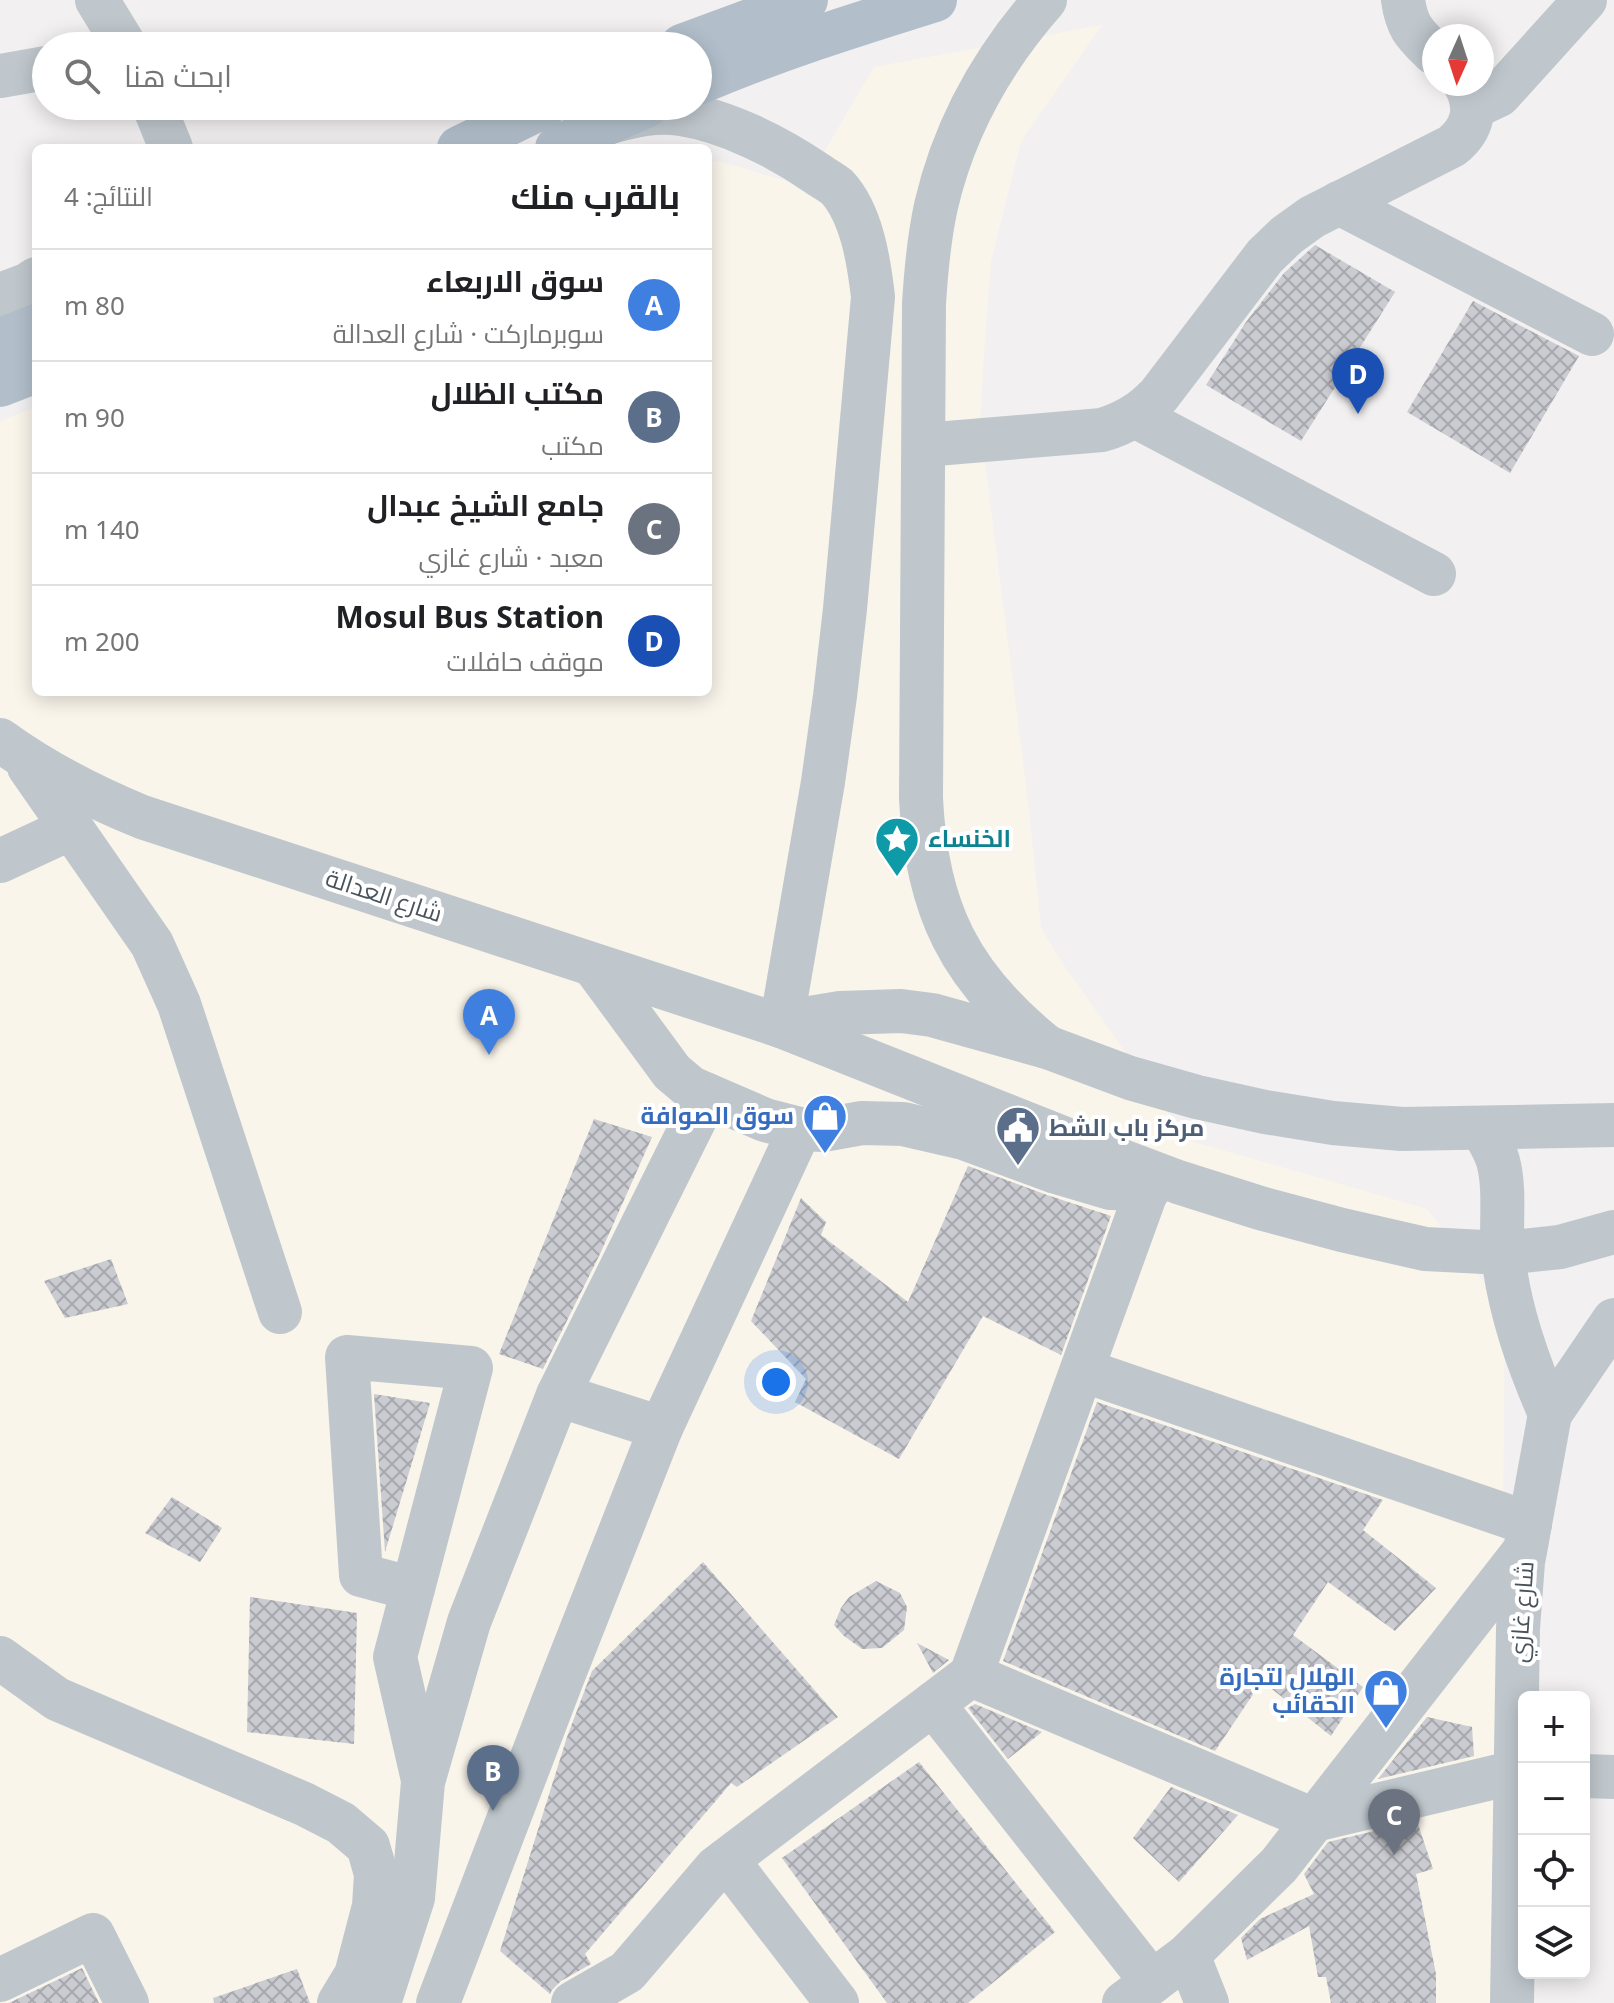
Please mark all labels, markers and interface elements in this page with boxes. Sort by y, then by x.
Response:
north arrow [1422,24,1494,96]
search box [32,32,712,120]
icon: search [60,54,104,98]
text: ابحث هنا [124,55,232,96]
text: بالقرب منك [511,173,680,219]
text: النتائج: 4 [64,178,153,214]
text: سوق الاربعاء [426,260,604,301]
text: 80 m [64,287,125,323]
text: A [645,287,663,323]
text: سوبرماركت · شارع العدالة [333,315,604,351]
pin: D [1332,348,1384,414]
text: مكتب الظلال [431,372,604,413]
text: 90 m [64,399,125,435]
text: B [645,399,663,435]
text: مكتب [541,427,604,463]
text: جامع الشيخ عبدال [367,484,604,525]
text: 140 m [64,511,140,547]
text: C [646,511,662,547]
text: معبد · شارع غازي [418,539,604,575]
text: Mosul Bus Station [336,596,604,637]
text: 200 m [64,623,140,659]
text: D [644,623,664,659]
text: موقف حافلات [446,643,604,679]
place icon: الخنساء [873,815,921,878]
place label: الخنساء [928,821,1011,854]
street label: شارع العدالة [322,860,447,930]
pin: A [463,989,515,1055]
shop icon: سوق الصوافة [801,1092,849,1155]
place label: سوق الصوافة [641,1098,794,1131]
public building icon: مركز باب الشط [994,1104,1042,1167]
place label: مركز باب الشط [1049,1110,1204,1143]
your location [756,1362,796,1402]
street label: شارع غازي [1500,1560,1544,1664]
place label: الهلال لتجارة الحقائب [1220,1659,1355,1720]
shop icon: الهلال لتجارة الحقائب [1362,1667,1410,1730]
map controls [1518,1691,1590,1979]
button: + [1518,1691,1590,1763]
pin: B [467,1745,519,1811]
button: − [1518,1763,1590,1835]
pin: C [1368,1789,1420,1855]
button: locate [1518,1835,1590,1907]
button: layers [1518,1907,1590,1979]

